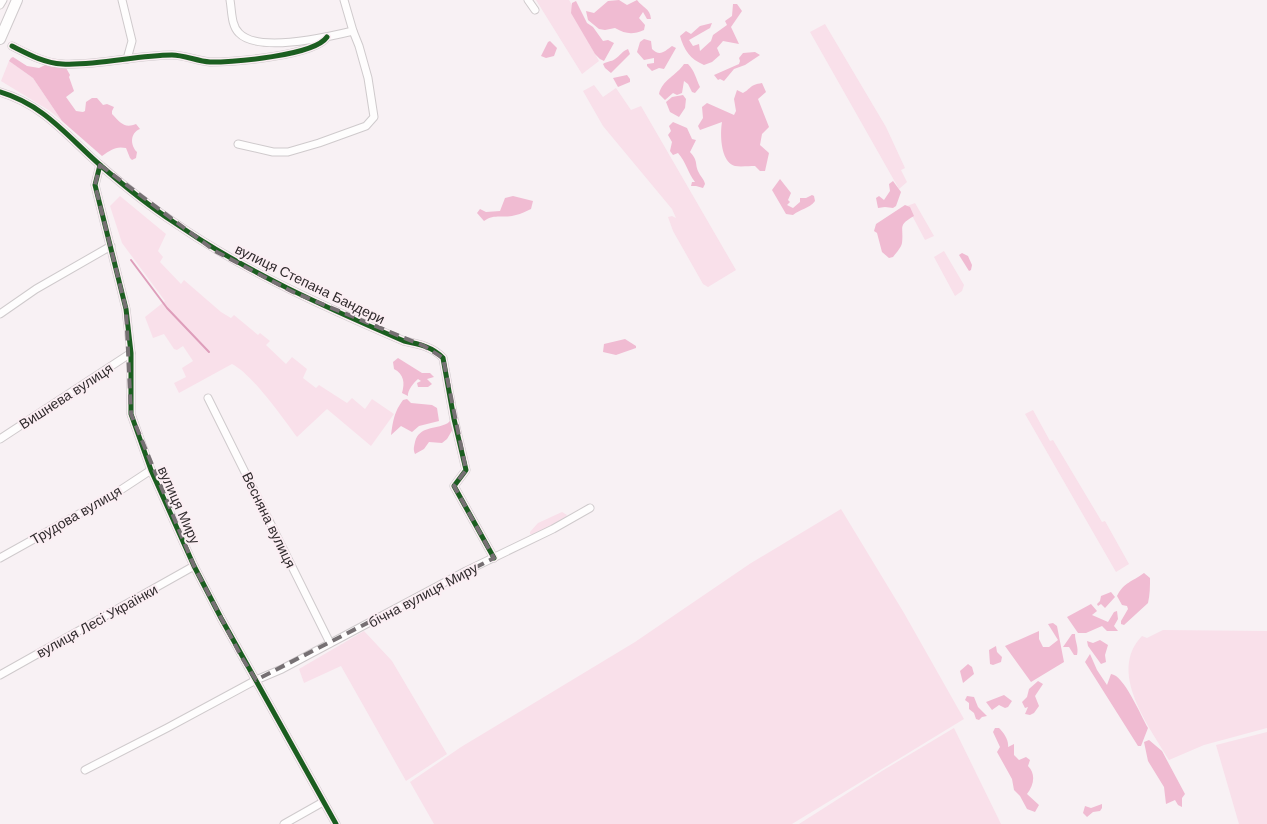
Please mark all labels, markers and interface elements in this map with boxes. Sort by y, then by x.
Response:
street label: вулиця Степана Бандери [233,241,387,327]
street label: Вишнева вулиця [16,360,116,432]
street label: вулиця Миру [155,464,203,546]
street label: Весняна вулиця [239,470,299,570]
street label: Трудова вулиця [28,483,124,547]
street label: бічна вулиця Миру [366,559,480,631]
street label: вулиця Лесі Українки [34,581,160,661]

